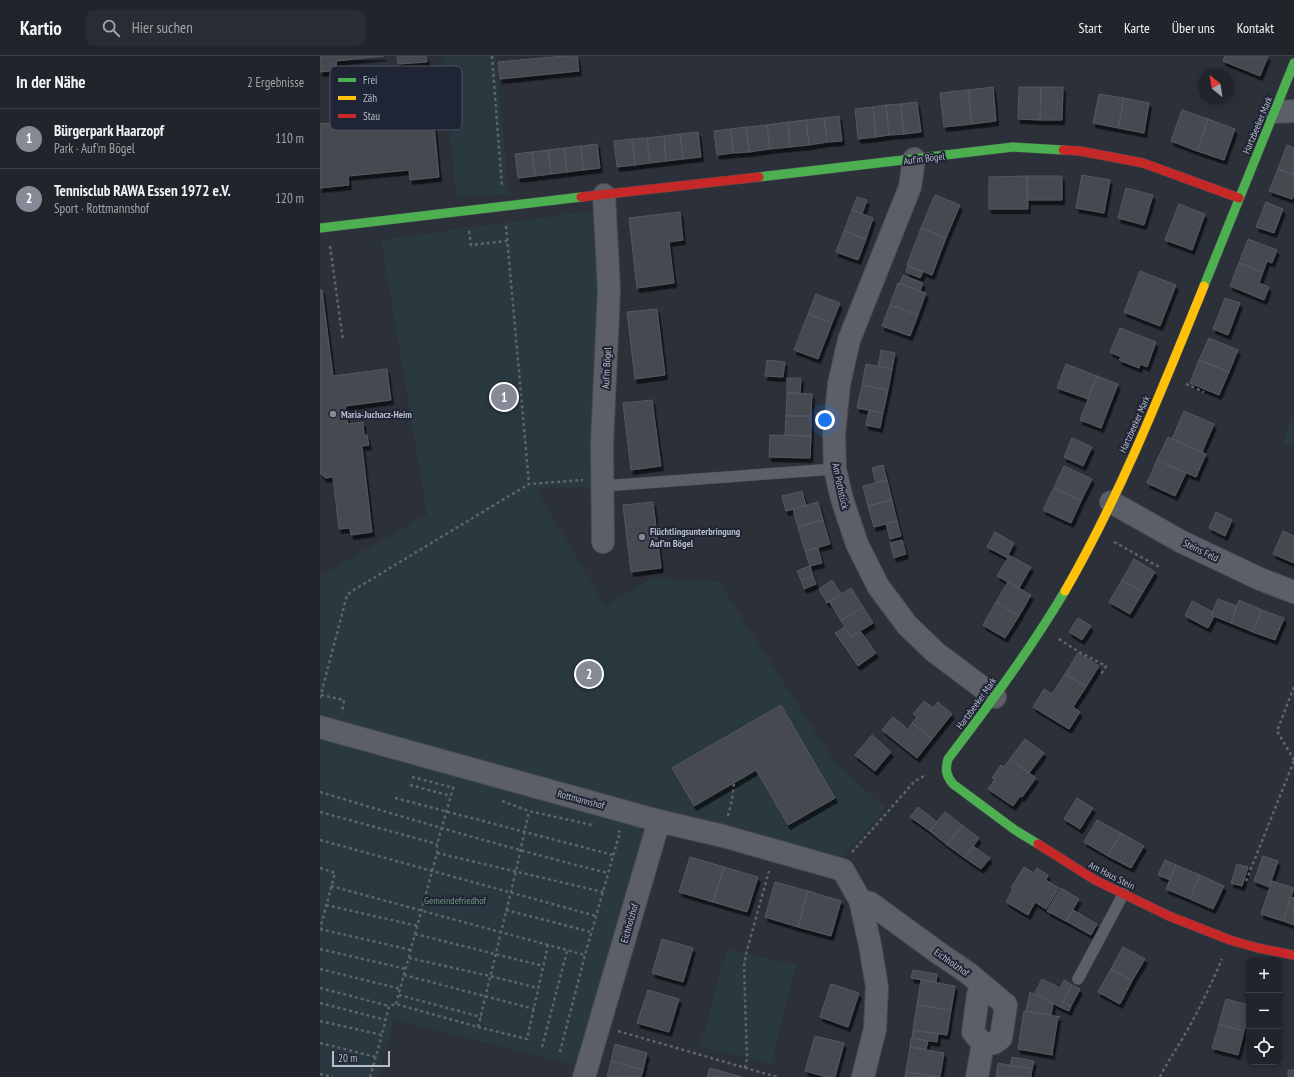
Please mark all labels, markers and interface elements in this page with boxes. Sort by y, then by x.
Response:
search box [86,10,366,46]
text: Kartio [20,16,62,40]
icon: search [100,17,122,39]
text: Hier suchen [132,18,193,37]
text: Start [1078,19,1102,37]
text: Karte [1124,19,1150,37]
text: Über uns [1172,19,1215,37]
text: Kontakt [1237,19,1274,37]
legend [330,66,462,130]
north arrow [1198,68,1234,104]
text: In der Nähe [16,71,86,93]
text: Frei [363,73,378,87]
text: 2 Ergebnisse [247,74,304,91]
text: Zäh [363,91,377,105]
street label: Hartzbeeker Mark [1240,94,1275,156]
text: Stau [363,109,380,123]
text: Bürgerpark Haarzopf [54,121,164,140]
text: 1 [26,130,32,147]
text: 110 m [275,130,304,147]
text: Park · Auf'm Bögel [54,140,135,157]
street label: Auf'm Bögel [903,149,946,167]
text: Tennisclub RAWA Essen 1972 e.V. [54,181,231,200]
text: 2 [26,190,32,207]
text: 120 m [275,190,304,207]
text: Sport · Rottmannshof [54,200,149,217]
street label: Auf'm Bögel [599,346,614,389]
pin: 1 [491,382,517,412]
street label: Hartzbeeker Mark [1116,394,1153,455]
place label: Maria-Juchacz-Heim [341,408,412,421]
marker: Maria-Juchacz-Heim [328,409,338,419]
your location [815,410,835,430]
street label: Am Pothstück [829,462,852,511]
place label: Flüchtlingsunterbringung Auf'm Bögel [649,525,741,550]
marker: Flüchtlingsunterbringung Auf'm Bögel [637,532,647,542]
street label: Steins Feld [1181,536,1221,565]
pin: 2 [576,659,602,689]
street label: Hartzbeeker Mark [953,675,1000,732]
street label: Rottmannshof [556,787,606,812]
street label: Am Haus Stein [1086,858,1137,893]
park label: Gemeindefriedhof [424,894,486,907]
street label: Eichholzhof [618,902,641,944]
street label: Eichholzhof [931,946,972,980]
map controls [1246,957,1282,1065]
button: + [1246,957,1282,993]
button: − [1246,993,1282,1029]
button: locate [1246,1029,1282,1065]
scale bar [332,1049,390,1068]
text: 20 m [338,1051,357,1065]

